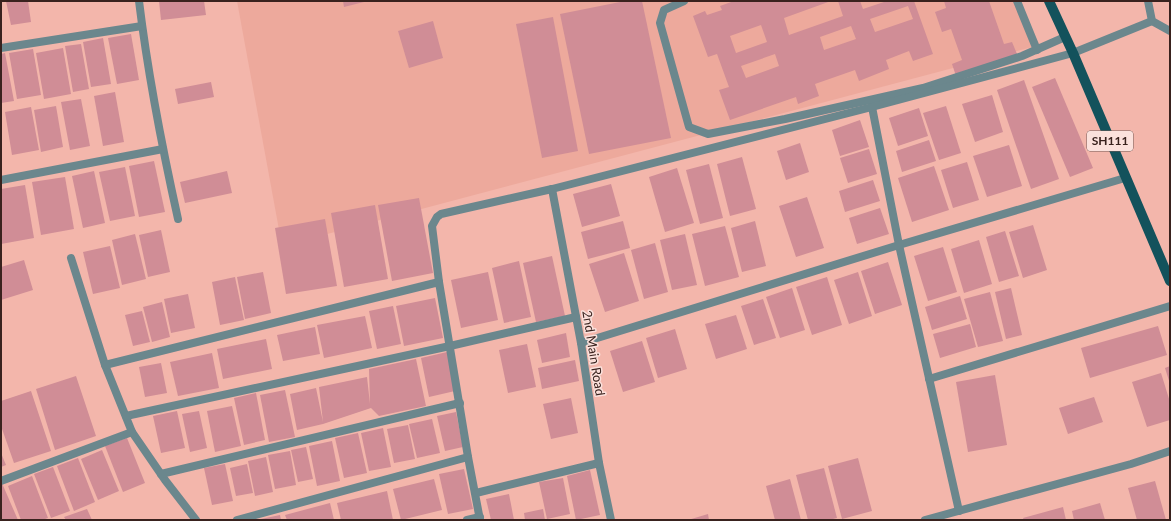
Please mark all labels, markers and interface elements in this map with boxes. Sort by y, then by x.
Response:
road number: SH111 [1087,131,1133,151]
street label: 2nd Main Road [579,309,609,397]

